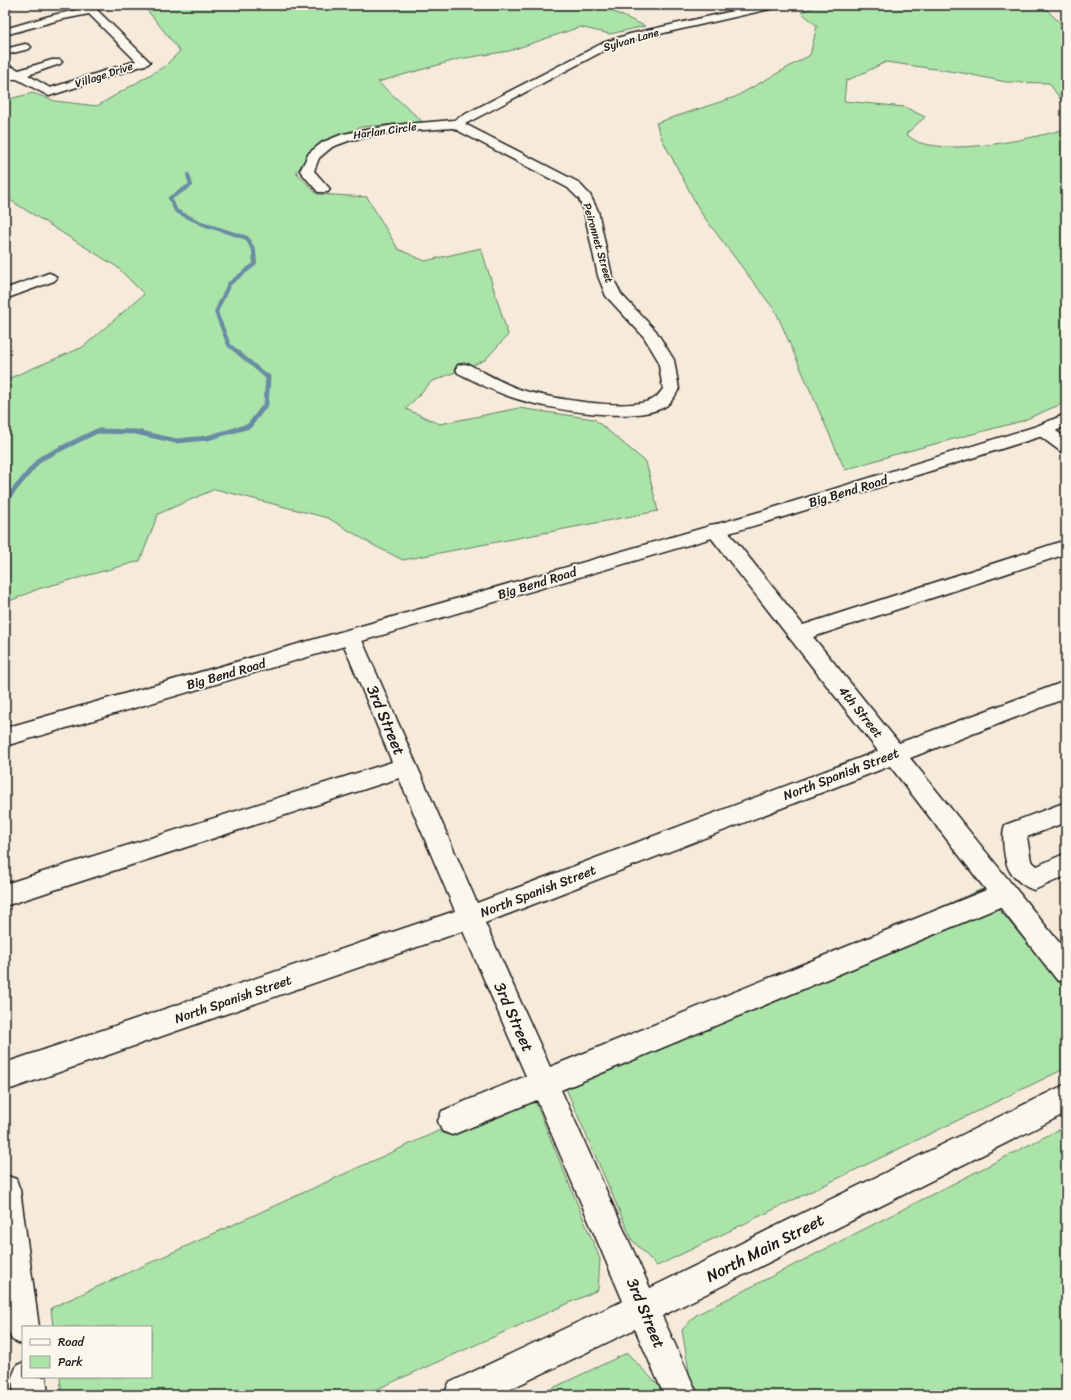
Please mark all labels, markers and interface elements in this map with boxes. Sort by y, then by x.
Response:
street label: Sylvan Lane [601,23,662,57]
street label: Village Drive [73,57,136,93]
street label: Harlan Circle [352,117,418,145]
street label: Peironnet Street [577,201,619,285]
street label: Big Bend Road [806,468,891,514]
street label: Big Bend Road [495,560,580,606]
street label: Big Bend Road [184,651,269,696]
street label: 3rd Street [358,680,414,760]
street label: 4th Street [833,681,890,743]
street label: North Spanish Street [780,741,903,807]
street label: North Spanish Street [477,858,600,924]
street label: North Spanish Street [171,968,295,1030]
street label: 3rd Street [486,977,542,1057]
street label: North Main Street [701,1206,829,1290]
street label: 3rd Street [618,1273,674,1353]
legend [22,1326,152,1378]
text: Road [58,1331,85,1353]
text: Park [58,1351,83,1373]

